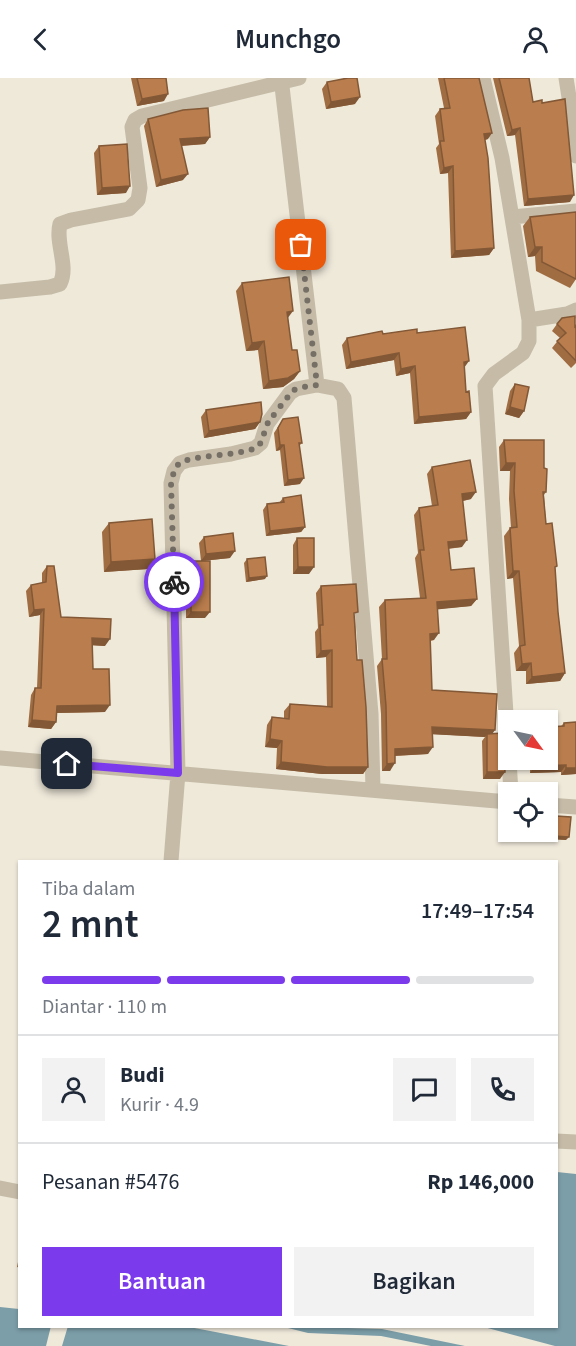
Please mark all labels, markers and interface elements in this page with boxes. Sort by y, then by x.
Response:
text: Munchgo [235,20,341,59]
icon: back [24,23,57,56]
icon: person [519,23,552,56]
pin [275,219,326,270]
icon: bag [284,228,317,261]
courier [144,552,204,612]
icon: bike [158,566,191,599]
north arrow [498,710,558,770]
map controls [498,710,558,842]
pin [41,738,92,789]
icon: home [50,747,83,780]
button: locate [498,782,558,842]
text: Tiba dalam [42,875,135,903]
text: 17:49–17:54 [421,895,534,927]
text: 2 mnt [42,897,139,953]
text: Diantar · 110 m [42,993,167,1021]
button: person [42,1058,105,1121]
button: chat [393,1058,456,1121]
button: phone [471,1058,534,1121]
text: Budi [120,1059,164,1091]
text: Kurir · 4.9 [120,1091,199,1119]
text: Pesanan #5476 [42,1166,179,1198]
text: Rp 146,000 [427,1166,534,1198]
button: Bantuan [42,1247,282,1316]
button: Bagikan [294,1247,534,1316]

